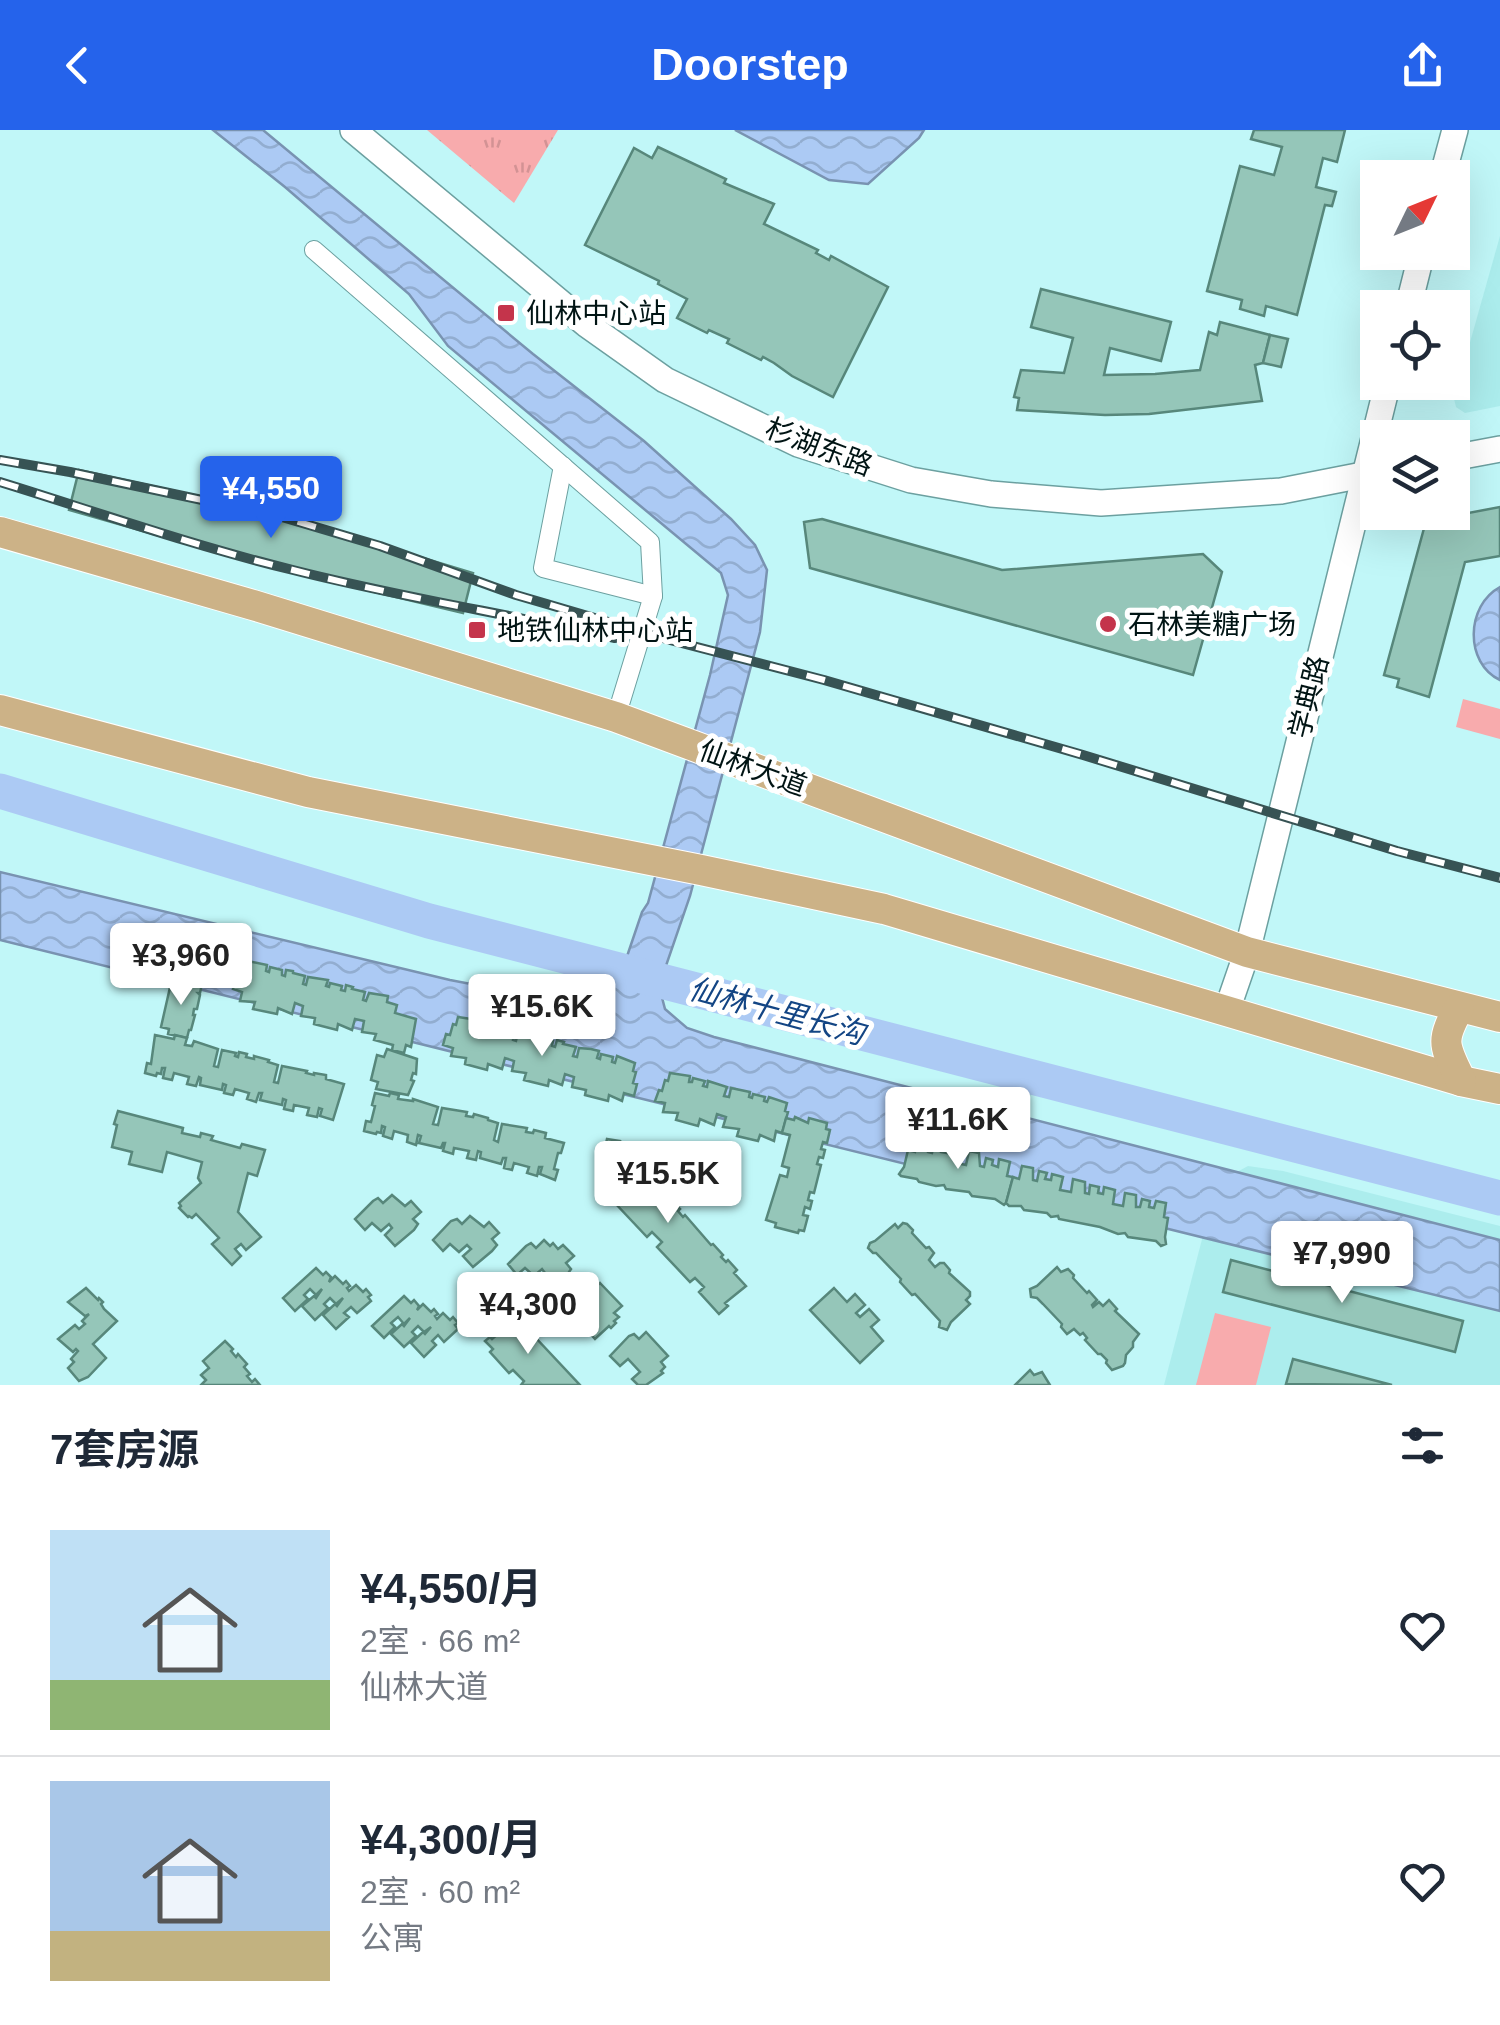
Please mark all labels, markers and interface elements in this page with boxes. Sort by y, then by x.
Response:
icon: back [50,38,105,93]
icon: share [1395,38,1450,93]
text: Doorstep [651,39,849,90]
north arrow [1360,160,1470,270]
map controls [1360,160,1470,530]
button: locate [1360,290,1470,400]
place label: 仙林中心站 [526,298,666,329]
marker: 仙林中心站 [495,302,517,324]
street label: 杉湖东路 [761,412,877,482]
button: layers [1360,420,1470,530]
pin: ¥4,550 [190,456,352,541]
text: ¥4,550 [222,470,320,506]
place label: 石林美糖广场 [1128,609,1296,640]
marker: 石林美糖广场 [1097,613,1119,635]
place label: 地铁仙林中心站 [497,615,693,646]
marker: 地铁仙林中心站 [466,619,488,641]
street label: 学典路 [1284,652,1334,742]
street label: 仙林大道 [695,734,811,802]
pin: ¥3,960 [100,923,262,1008]
text: ¥3,960 [132,937,230,973]
water label: 仙林十里长沟 [686,972,871,1051]
pin: ¥15.6K [461,974,623,1059]
text: ¥15.6K [490,988,594,1024]
pin: ¥11.6K [877,1087,1039,1172]
text: ¥11.6K [907,1101,1009,1137]
pin: ¥15.5K [587,1141,749,1226]
text: ¥15.5K [616,1155,720,1191]
pin: ¥7,990 [1261,1221,1423,1306]
text: ¥7,990 [1293,1235,1391,1271]
pin: ¥4,300 [447,1272,609,1357]
text: ¥4,300 [479,1286,577,1322]
icon: filters [1395,1418,1450,1473]
text: 7套房源 [50,1426,199,1473]
text: ¥4,550/月 [360,1565,542,1612]
icon: home [130,1570,250,1690]
icon: heart [1395,1603,1450,1658]
text: 2室 · 66 m² [360,1623,520,1659]
text: 仙林大道 [360,1669,488,1705]
text: ¥4,300/月 [360,1816,542,1863]
icon: home [130,1821,250,1941]
icon: heart [1395,1854,1450,1909]
text: 2室 · 60 m² [360,1874,520,1910]
text: 公寓 [360,1920,424,1956]

